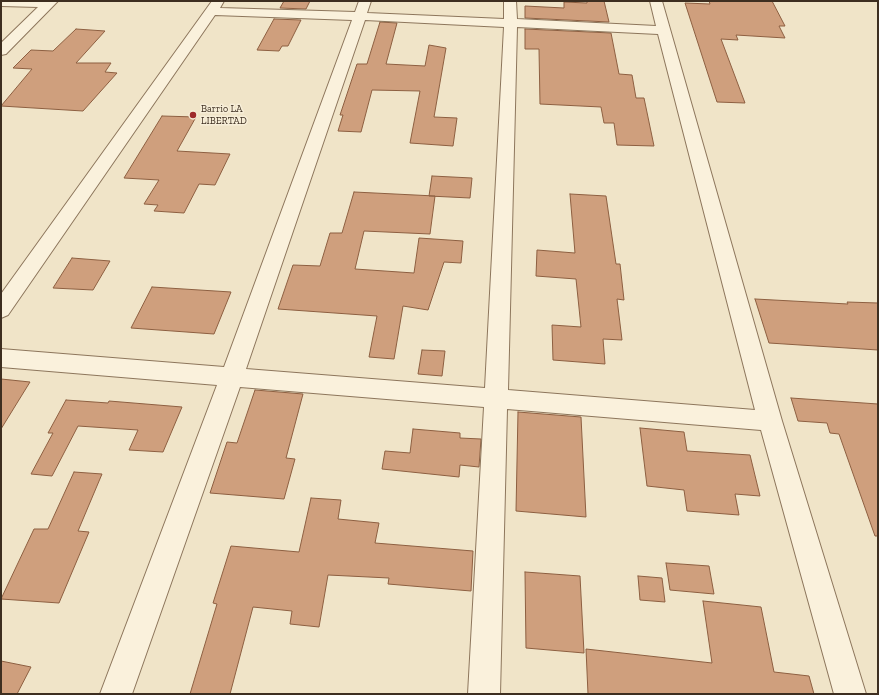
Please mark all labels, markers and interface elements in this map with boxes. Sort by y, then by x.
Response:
place label: Barrio LA LIBERTAD [201,103,247,126]
marker: Barrio LA LIBERTAD [188,110,198,120]

